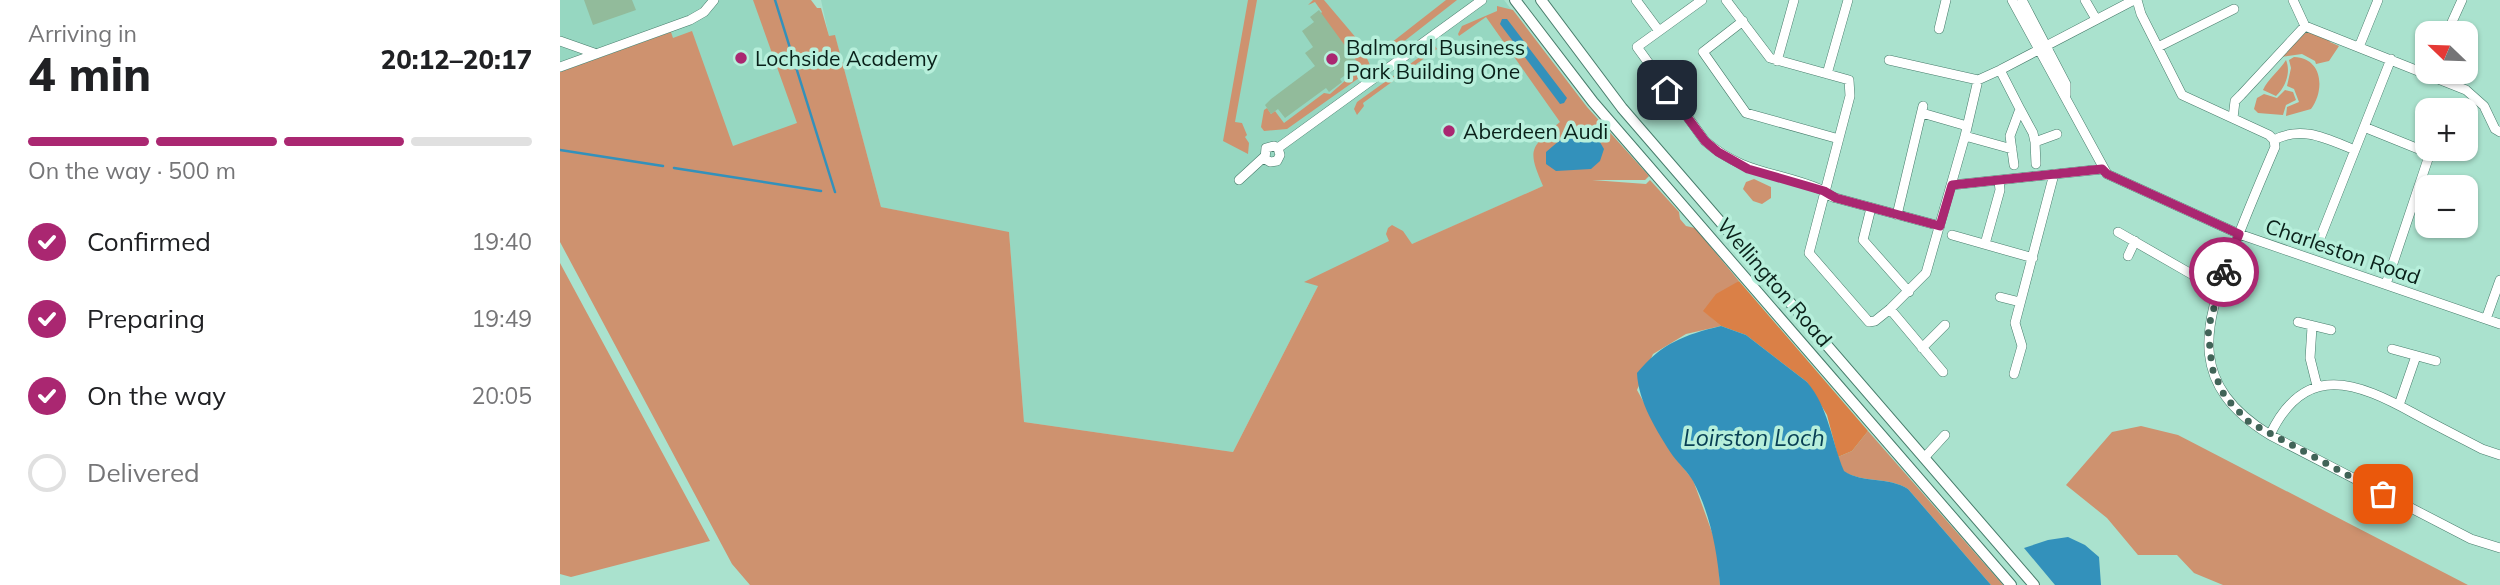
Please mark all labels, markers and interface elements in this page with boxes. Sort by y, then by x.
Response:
text: Arriving in [28,19,137,48]
north arrow [2415,21,2478,84]
map controls [2415,21,2478,238]
place label: Balmoral Business Park Building One [1346,34,1525,84]
text: 20:12–20:17 [381,43,532,76]
text: 4 min [28,45,151,103]
place label: Lochside Academy [755,45,938,71]
marker: Lochside Academy [733,50,749,66]
marker: Balmoral Business Park Building One [1324,51,1340,67]
pin [1637,60,1697,120]
icon: home [1648,71,1686,109]
button: + [2415,98,2478,161]
place label: Aberdeen Audi [1463,118,1608,144]
marker: Aberdeen Audi [1441,123,1457,139]
text: On the way · 500 m [28,156,236,185]
button: − [2415,175,2478,238]
street label: Wellington Road [1712,212,1838,352]
street label: Charleston Road [2262,212,2424,290]
icon: check [28,223,66,261]
text: Confirmed [87,225,211,258]
text: 19:40 [472,227,532,256]
courier [2189,237,2259,307]
icon: bike [2205,253,2243,291]
icon: check [28,300,66,338]
text: Preparing [87,302,205,335]
text: 19:49 [472,304,532,333]
icon: check [28,377,66,415]
text: On the way [87,379,226,412]
text: 20:05 [472,381,532,410]
water label: Loirston Loch [1683,423,1825,452]
text: Delivered [87,456,200,489]
pin [2353,464,2413,524]
icon: bag [2364,475,2402,513]

